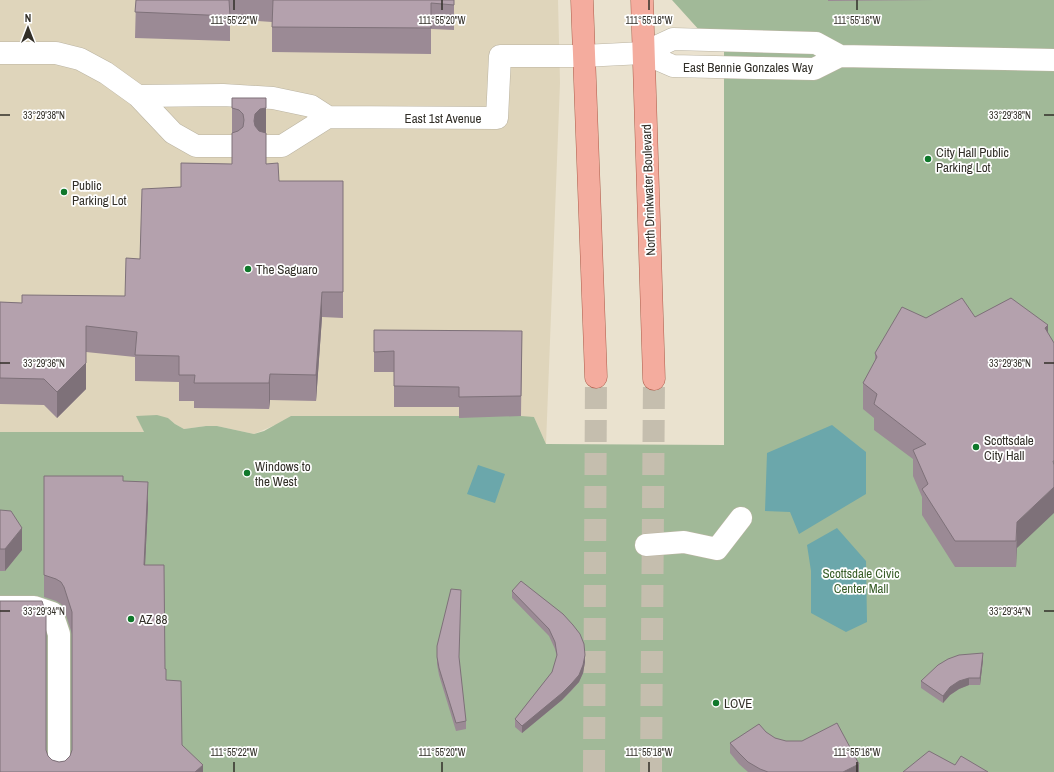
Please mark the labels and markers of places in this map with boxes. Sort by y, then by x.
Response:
place label: City Hall Public Parking Lot [936,144,1009,176]
marker: City Hall Public Parking Lot [923,154,933,164]
place label: Public Parking Lot [72,177,127,209]
marker: Public Parking Lot [59,187,69,197]
place label: The Saguaro [256,261,318,278]
marker: The Saguaro [243,264,253,274]
place label: Scottsdale City Hall [984,432,1034,464]
marker: Scottsdale City Hall [971,442,981,452]
place label: Windows to the West [255,458,311,490]
marker: Windows to the West [242,468,252,478]
place label: AZ 88 [138,611,168,628]
marker: AZ 88 [126,614,136,624]
place label: LOVE [724,695,752,712]
marker: LOVE [711,698,721,708]

